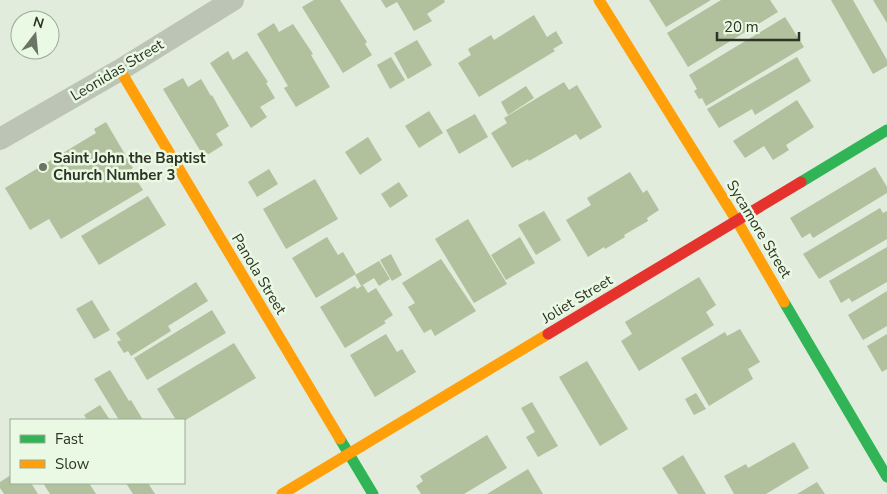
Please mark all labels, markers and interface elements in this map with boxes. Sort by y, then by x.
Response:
north arrow [10,10,60,60]
scale bar [717,10,800,42]
text: N [31,12,46,34]
text: 20 m [724,17,759,37]
street label: Leonidas Street [67,34,168,106]
place label: Saint John the Baptist Church Number 3 [53,148,206,185]
marker: Saint John the Baptist Church Number 3 [37,161,49,173]
street label: Sycamore Street [722,176,796,282]
street label: Panola Street [227,230,291,319]
street label: Joliet Street [537,270,617,328]
legend [10,419,185,484]
text: Fast [55,429,84,449]
text: Slow [55,454,90,474]

